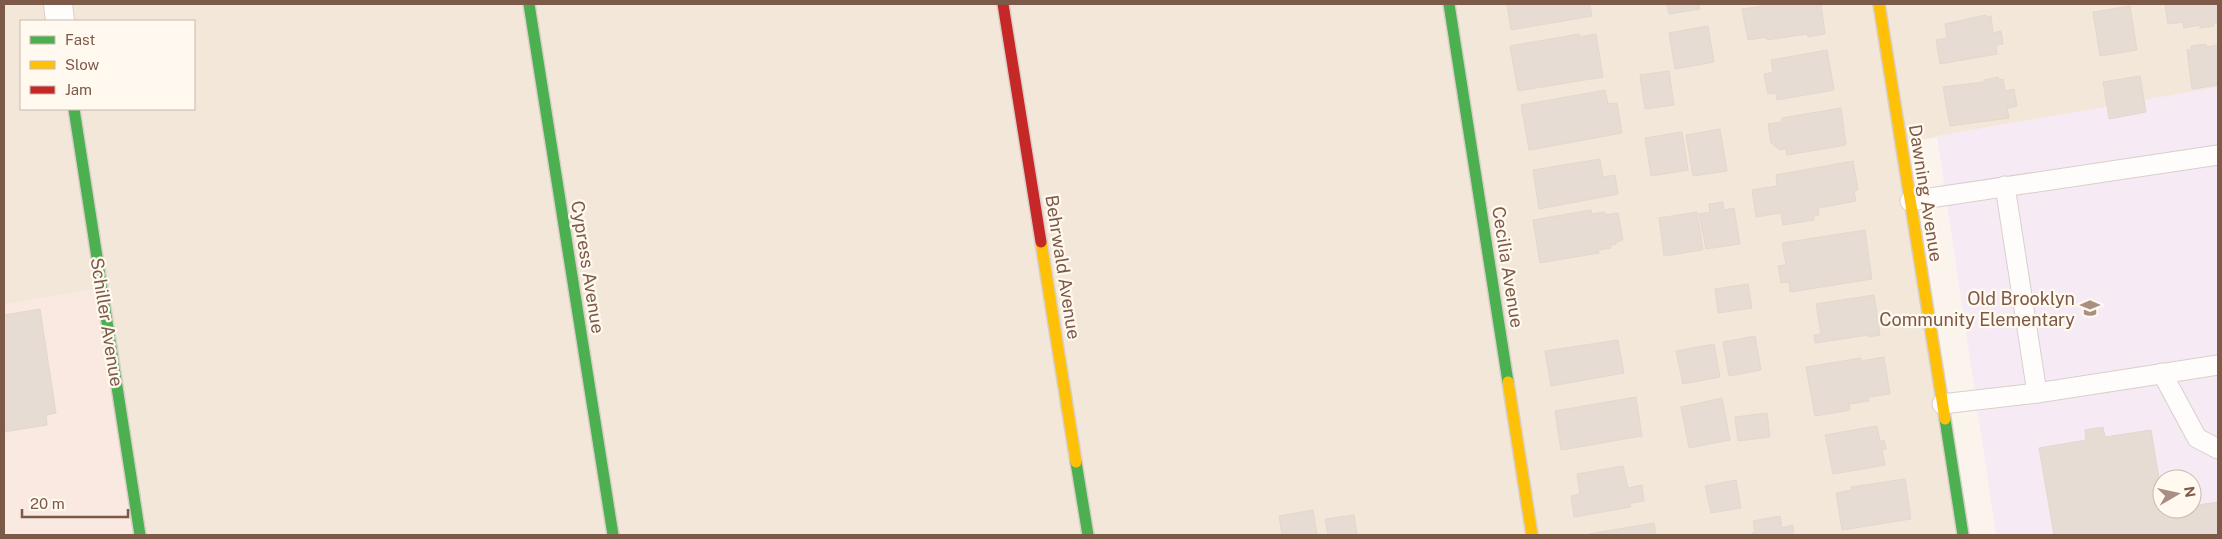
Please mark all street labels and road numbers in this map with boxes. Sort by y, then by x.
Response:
street label: Dawning Avenue [1905,123,1947,263]
street label: Behrwald Avenue [1041,193,1085,341]
street label: Cypress Avenue [567,199,609,335]
street label: Cecilia Avenue [1488,205,1528,329]
street label: Schiller Avenue [86,256,128,388]

